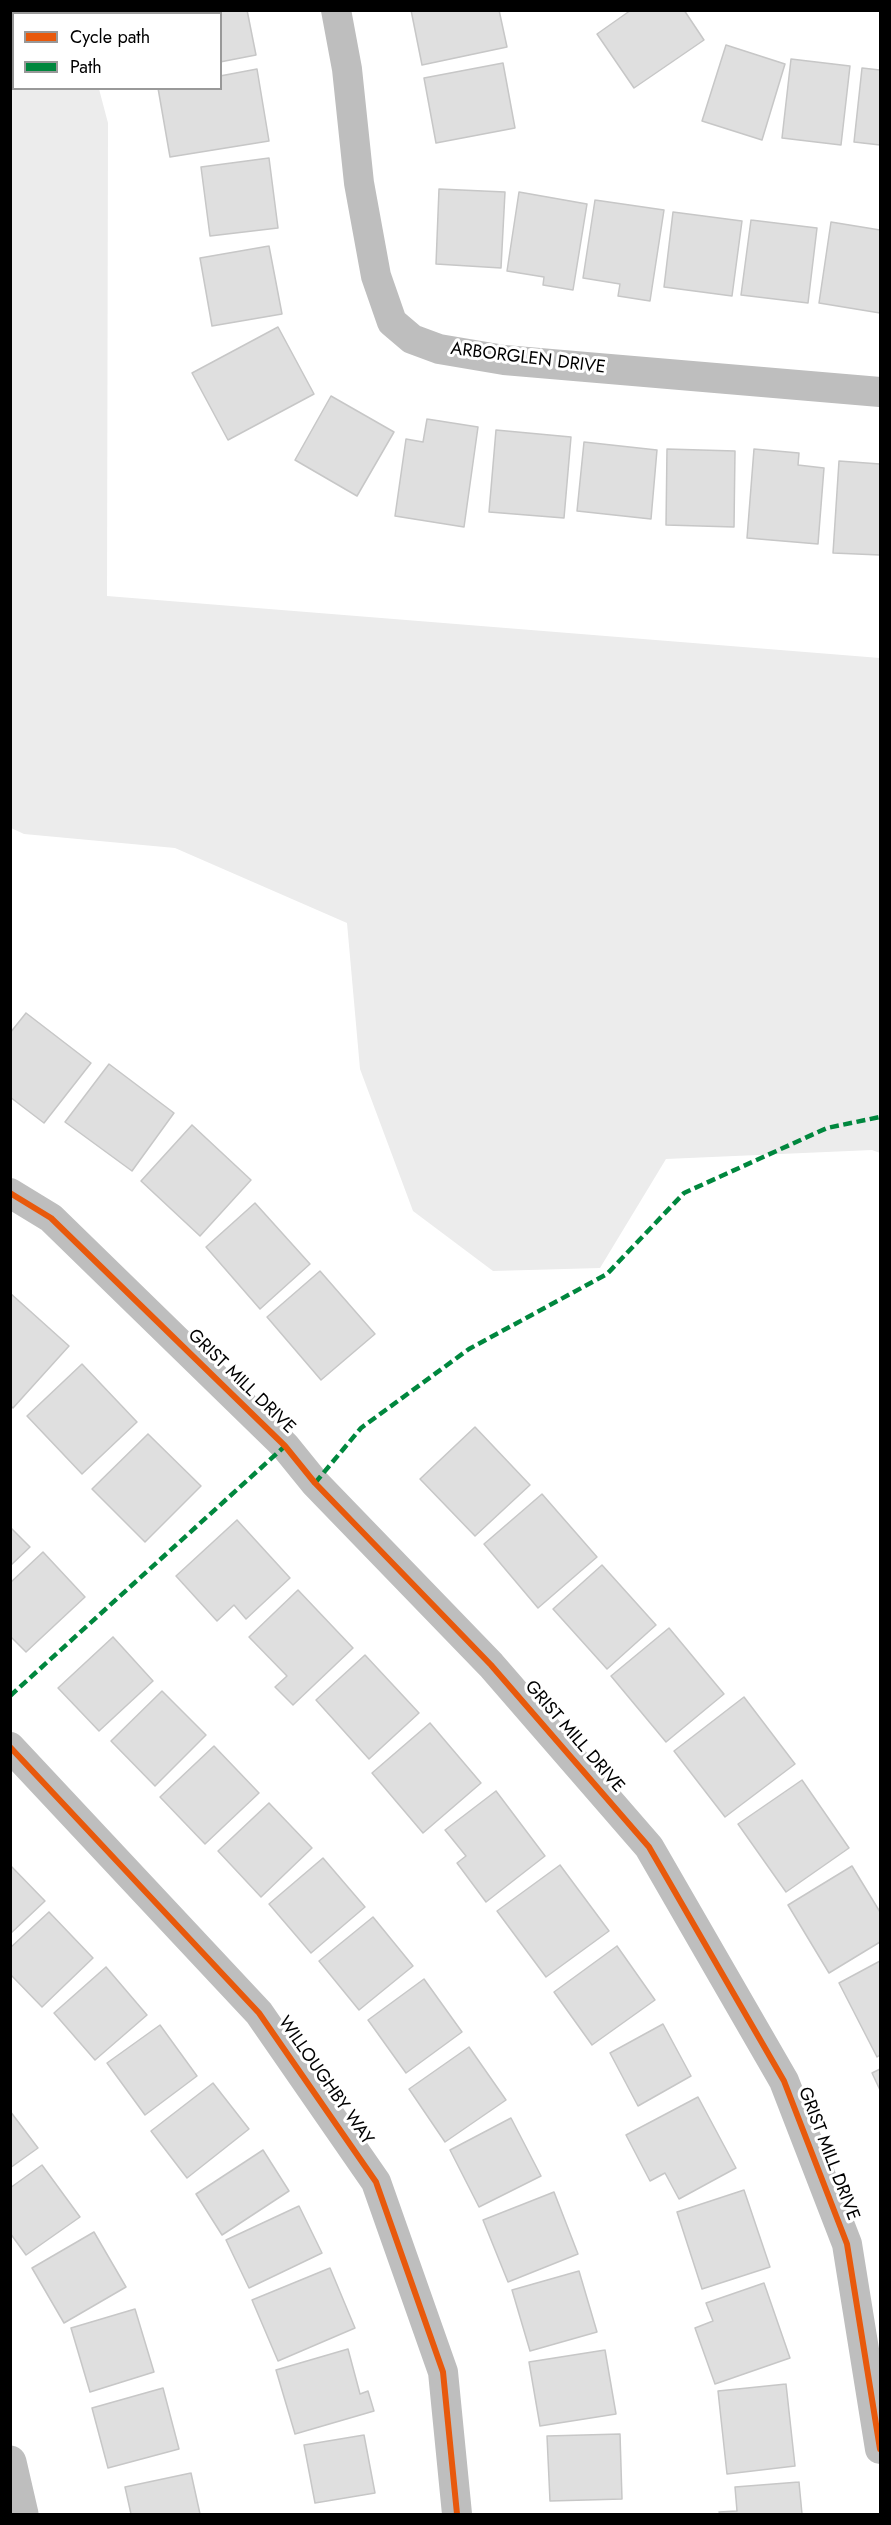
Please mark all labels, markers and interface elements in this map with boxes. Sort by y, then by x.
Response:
legend [12,12,222,90]
text: Cycle path [70,24,150,50]
text: Path [70,54,102,80]
street label: ARBORGLEN DRIVE [449,339,607,379]
street label: GRIST MILL DRIVE [183,1325,299,1439]
street label: GRIST MILL DRIVE [520,1677,628,1797]
street label: WILLOUGHBY WAY [273,2013,377,2149]
street label: GRIST MILL DRIVE [793,2084,863,2224]

